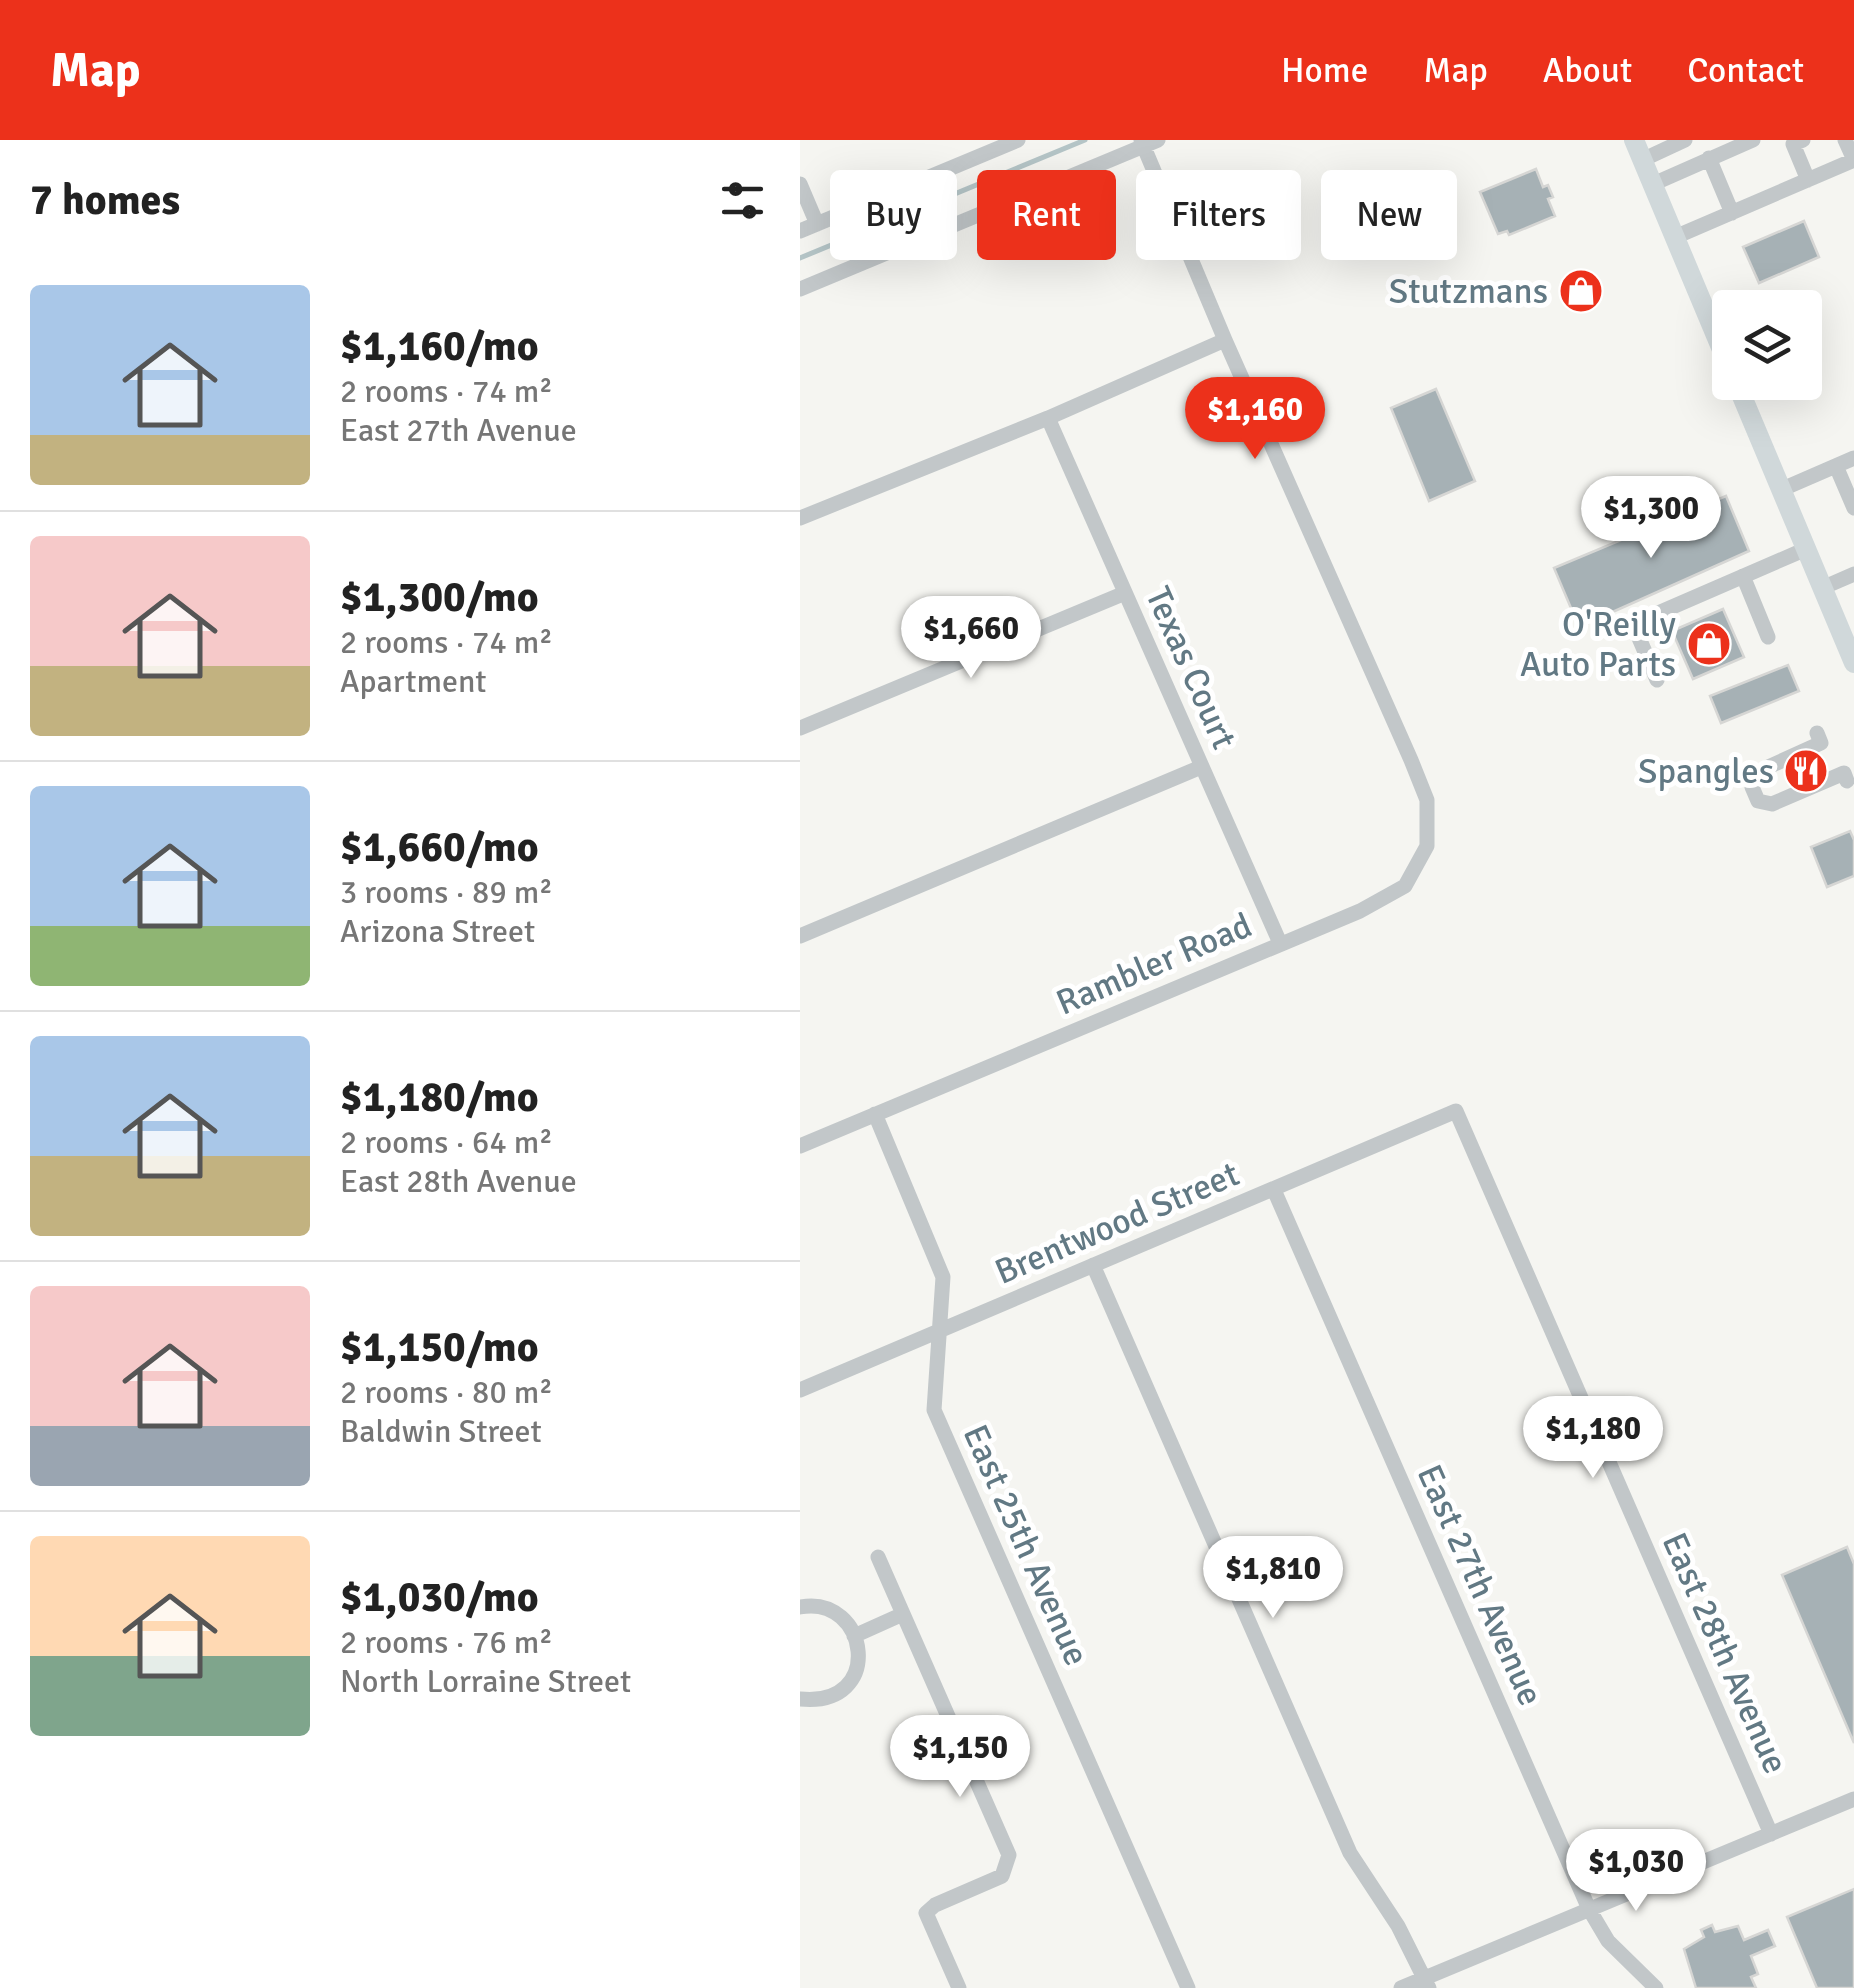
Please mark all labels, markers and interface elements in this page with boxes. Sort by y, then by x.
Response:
text: Map [50,41,140,100]
text: Home [1281,49,1368,92]
text: Map [1423,49,1488,92]
text: About [1543,49,1632,92]
text: Contact [1687,49,1804,92]
chip: Buy [830,170,957,260]
chip: Rent [977,170,1116,260]
chip: Filters [1136,170,1301,260]
chip: New [1321,170,1457,260]
icon: filters [715,173,770,228]
text: 7 homes [30,175,180,226]
shop icon: Stutzmans [1558,268,1604,314]
place label: Stutzmans [1389,270,1548,313]
map controls [1712,290,1822,400]
button: layers [1712,290,1822,400]
text: $1,160/mo [340,321,539,372]
icon: home [110,325,230,445]
text: 2 rooms · 74 m² [340,372,553,411]
pin: $1,160 [1174,377,1336,462]
text: $1,160 [1207,390,1303,429]
text: East 27th Avenue [340,411,577,450]
pin: $1,300 [1570,476,1732,561]
text: $1,300 [1603,489,1699,528]
text: $1,300/mo [340,572,539,623]
icon: home [110,576,230,696]
street label: Texas Court [1136,580,1246,756]
pin: $1,660 [890,596,1052,681]
place label: O'Reilly Auto Parts [1520,603,1676,686]
text: $1,660 [923,609,1019,648]
shop icon: O'Reilly Auto Parts [1686,621,1732,667]
text: 2 rooms · 74 m² [340,623,553,662]
text: Apartment [340,662,487,701]
restaurant icon: Spangles [1783,748,1829,794]
place label: Spangles [1638,750,1774,793]
text: $1,660/mo [340,822,539,873]
icon: home [110,826,230,946]
text: 3 rooms · 89 m² [340,873,553,912]
street label: Rambler Road [1050,904,1258,1024]
text: Arizona Street [340,912,535,951]
text: $1,180/mo [340,1072,539,1123]
icon: home [110,1076,230,1196]
text: 2 rooms · 64 m² [340,1123,553,1162]
street label: Brentwood Street [989,1152,1245,1294]
text: East 28th Avenue [340,1162,577,1201]
text: $1,150/mo [340,1322,539,1373]
icon: home [110,1326,230,1446]
text: 2 rooms · 80 m² [340,1373,553,1412]
pin: $1,180 [1512,1396,1674,1481]
text: $1,180 [1545,1409,1641,1448]
text: Baldwin Street [340,1412,542,1451]
street label: East 25th Avenue [954,1418,1098,1672]
street label: East 27th Avenue [1408,1458,1552,1712]
street label: East 28th Avenue [1653,1526,1797,1780]
pin: $1,810 [1192,1536,1354,1621]
text: $1,810 [1225,1549,1321,1588]
text: $1,030/mo [340,1572,539,1623]
icon: home [110,1576,230,1696]
text: 2 rooms · 76 m² [340,1623,553,1662]
text: North Lorraine Street [340,1662,631,1701]
pin: $1,150 [879,1715,1041,1800]
text: $1,150 [912,1728,1008,1767]
pin: $1,030 [1555,1829,1717,1914]
text: $1,030 [1588,1842,1684,1881]

